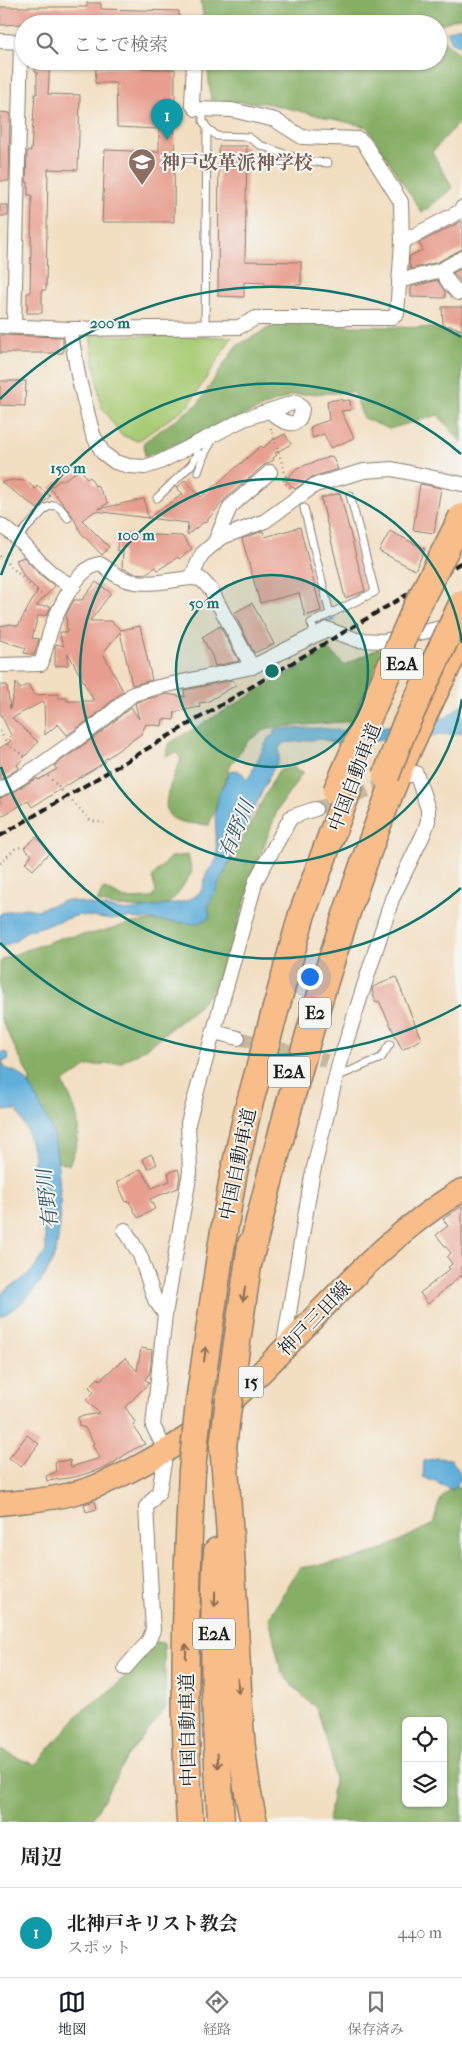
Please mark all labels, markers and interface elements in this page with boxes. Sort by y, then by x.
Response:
search box [15,15,447,70]
icon: search [33,29,61,57]
text: ここで検索 [73,34,168,56]
pin: 1 [151,99,183,140]
school or university icon: 神戸改革派神学校 [127,147,157,186]
place label: 神戸改革派神学校 [161,152,313,174]
text: 200 m [90,314,130,332]
text: 150 m [50,459,86,477]
text: 100 m [117,526,155,544]
text: 50 m [189,594,220,612]
road number: E2A [381,649,423,680]
centre of rings [263,662,281,680]
street label: 中国自動車道 [324,720,386,835]
water label: 有野川 [214,795,260,861]
your location [297,964,323,990]
road number: E2 [299,998,331,1028]
road number: E2A [268,1056,310,1088]
street label: 中国自動車道 [215,1106,261,1222]
water label: 有野川 [32,1166,63,1230]
street label: 神戸三田線 [274,1277,356,1361]
one-way arrow [238,1286,248,1302]
one-way arrow [200,1346,210,1362]
road number: 15 [238,1366,264,1398]
one-way arrow [210,1590,220,1607]
road number: E2A [193,1618,235,1650]
one-way arrow [181,1643,191,1660]
street label: 中国自動車道 [176,1673,200,1787]
one-way arrow [234,1678,243,1694]
map controls [402,1717,447,1807]
button: locate [402,1717,447,1762]
one-way arrow [213,1753,222,1769]
button: layers [402,1762,447,1807]
text: 周辺 [20,1845,62,1869]
text: 北神戸キリスト教会 [67,1913,238,1935]
text: 1 [33,1923,39,1942]
text: 440 m [397,1923,442,1942]
text: スポット [67,1938,131,1957]
tab: 地図 [58,1988,86,2038]
tab: 経路 [203,1988,231,2038]
tab: 保存済み [348,1988,404,2038]

